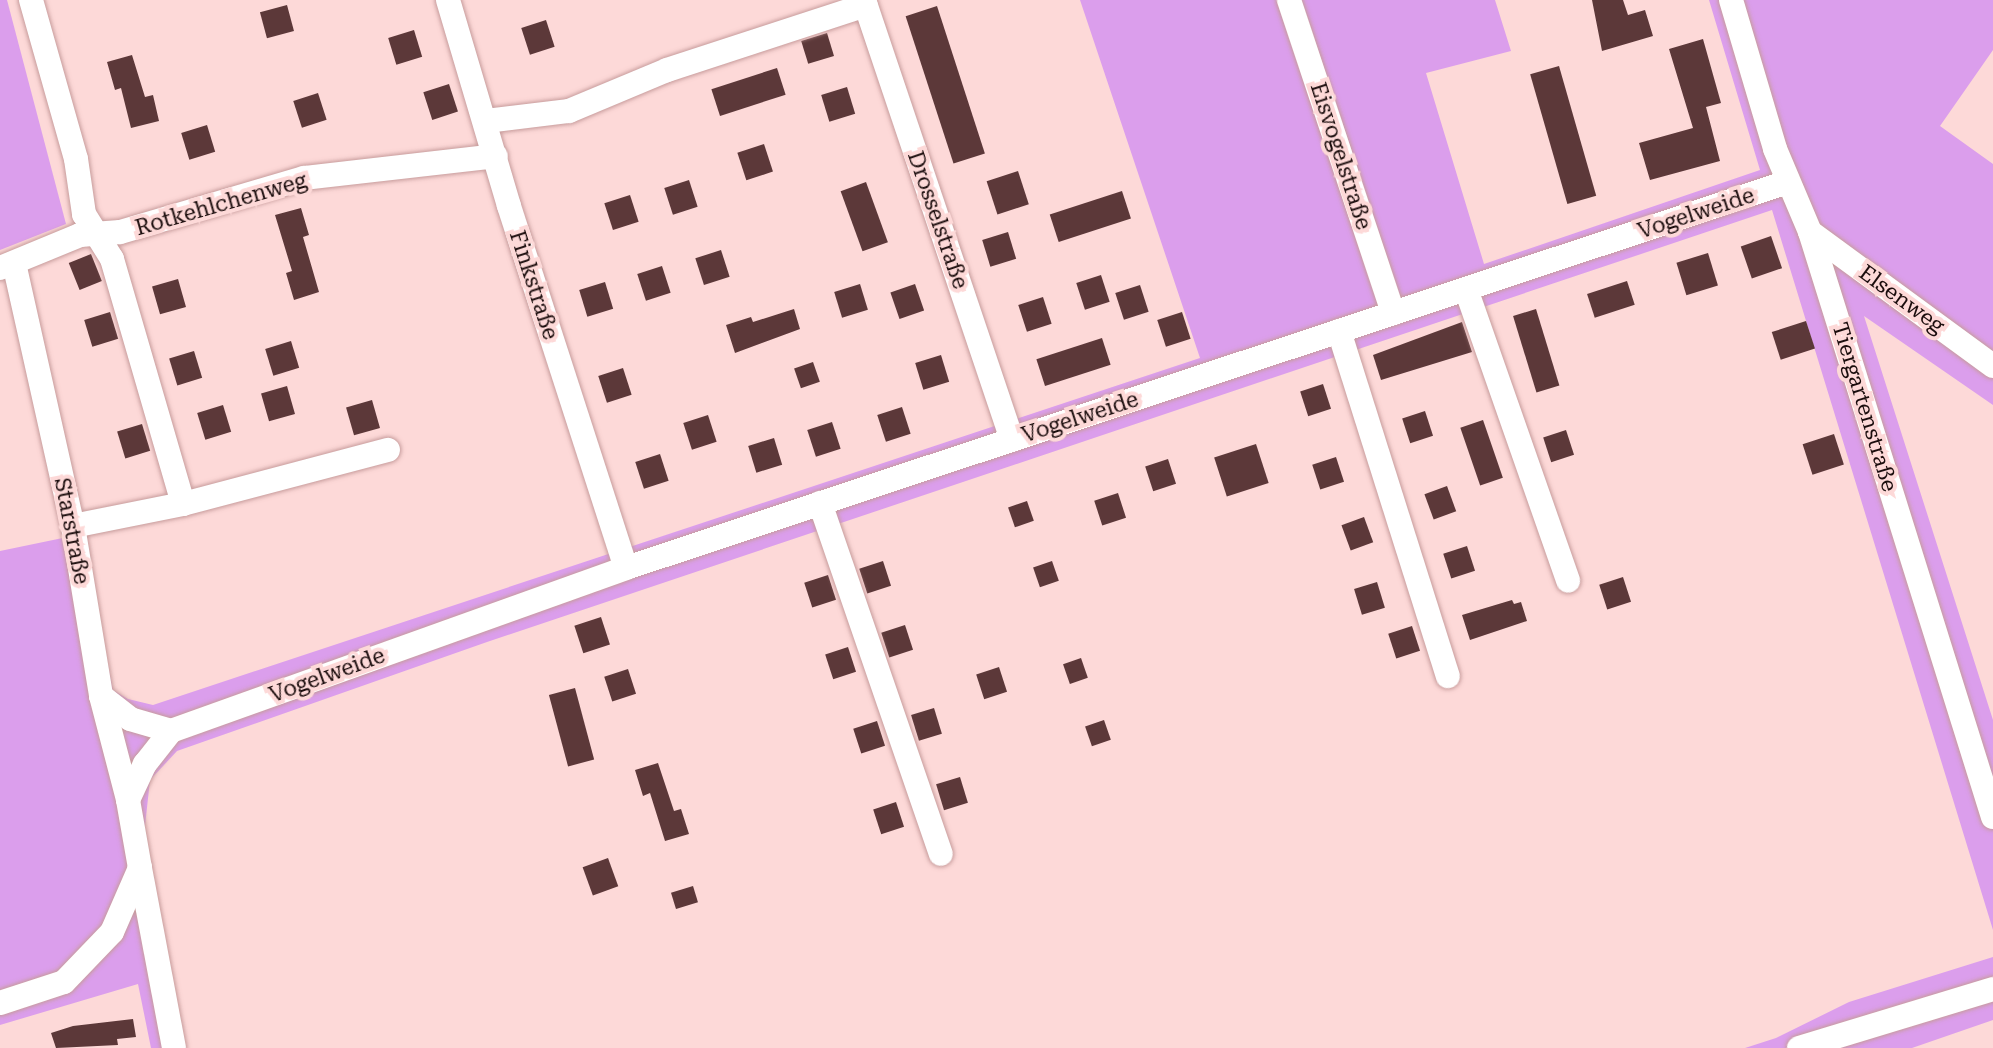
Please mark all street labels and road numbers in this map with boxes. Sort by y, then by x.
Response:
street label: Eisvogelstraße [1305,79,1377,233]
street label: Drosselstraße [902,148,974,292]
street label: Rotkehlchenweg [132,167,310,241]
street label: Vogelweide [1634,182,1758,244]
street label: Finkstraße [504,227,564,343]
street label: Elsenweg [1854,259,1950,339]
street label: Tiergartenstraße [1827,319,1903,495]
street label: Vogelweide [1018,386,1142,448]
street label: Starstraße [49,476,95,586]
street label: Vogelweide [266,642,388,708]

